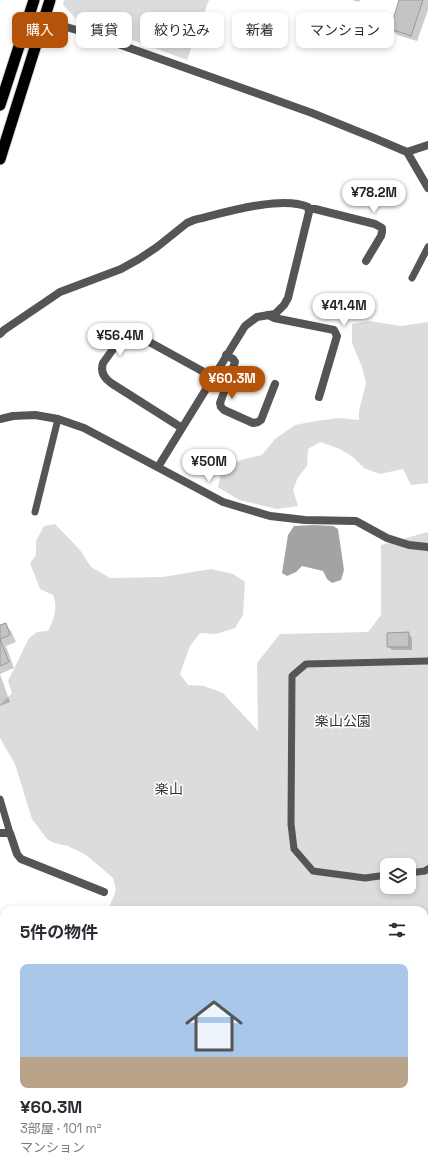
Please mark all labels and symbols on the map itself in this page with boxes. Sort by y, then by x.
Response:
pin: ¥78.2M [341,180,407,214]
pin: ¥41.4M [311,293,377,327]
pin: ¥56.4M [87,323,153,357]
pin: ¥60.3M [199,366,265,400]
pin: ¥50M [185,449,233,483]
park label: 楽山公園 [315,712,371,730]
park label: 楽山 [155,780,183,798]

